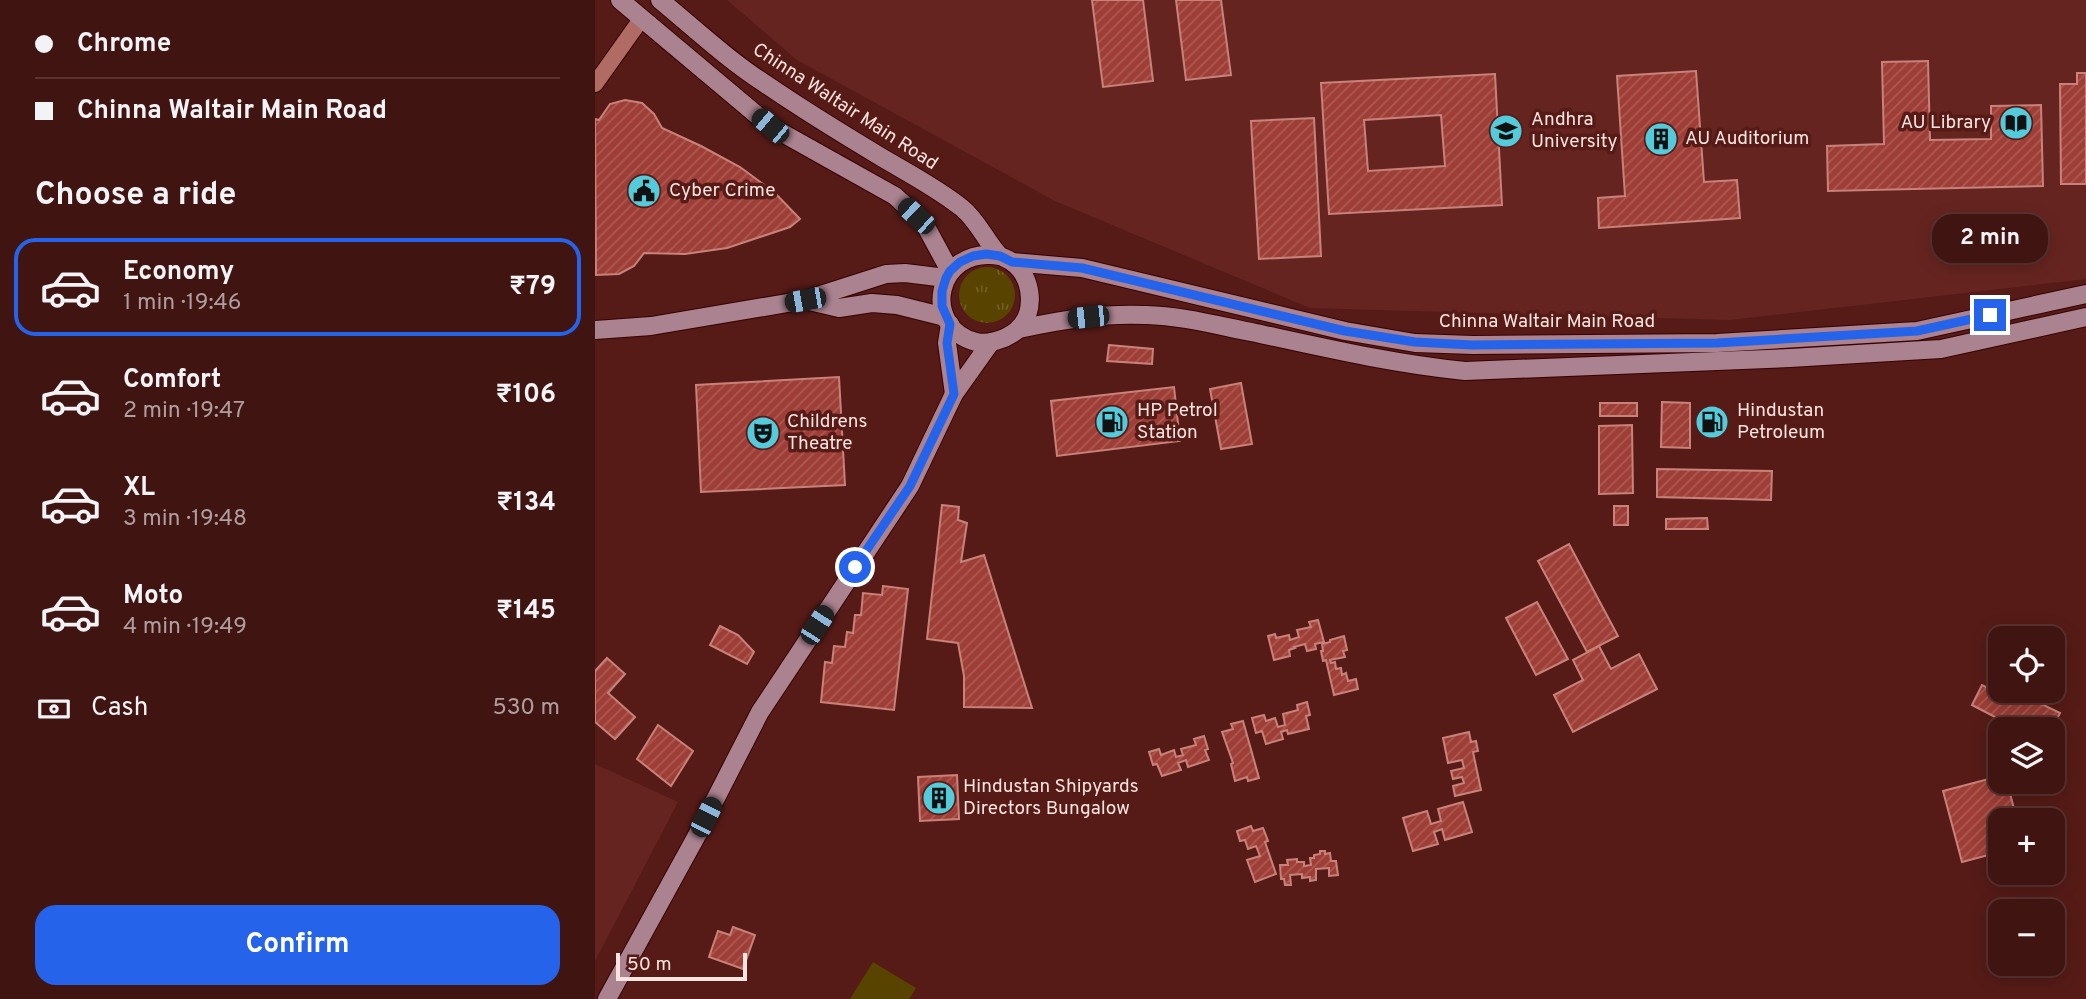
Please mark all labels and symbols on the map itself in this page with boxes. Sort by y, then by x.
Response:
street label: Chinna Waltair Main Road [748,38,942,176]
car [748,104,793,148]
library icon: AU Library [1997,104,2035,142]
place label: Andhra University [1531,108,1618,154]
place label: AU Library [1900,111,1991,135]
school or university icon: Andhra University [1487,112,1525,150]
building icon: AU Auditorium [1642,120,1680,158]
place label: AU Auditorium [1685,127,1809,151]
public building icon: Cyber Crime [625,172,663,210]
place label: Cyber Crime [669,179,775,203]
car [894,194,939,238]
callout: 2 min [1932,214,2048,262]
car [783,286,828,314]
route end [1974,299,2006,331]
car [1067,304,1110,330]
street label: Chinna Waltair Main Road [1439,310,1655,334]
place label: HP Petrol Station [1137,399,1218,445]
place label: Hindustan Petroleum [1737,399,1825,445]
fuel station icon: HP Petrol Station [1093,403,1131,441]
fuel station icon: Hindustan Petroleum [1693,403,1731,441]
place label: Childrens Theatre [787,410,867,456]
theatre icon: Childrens Theatre [744,414,782,452]
route start [839,551,871,583]
car [797,602,838,648]
place label: Hindustan Shipyards Directors Bungalow [963,775,1139,821]
building icon: Hindustan Shipyards Directors Bungalow [920,779,958,817]
car [688,794,725,840]
scale bar [616,950,747,982]

